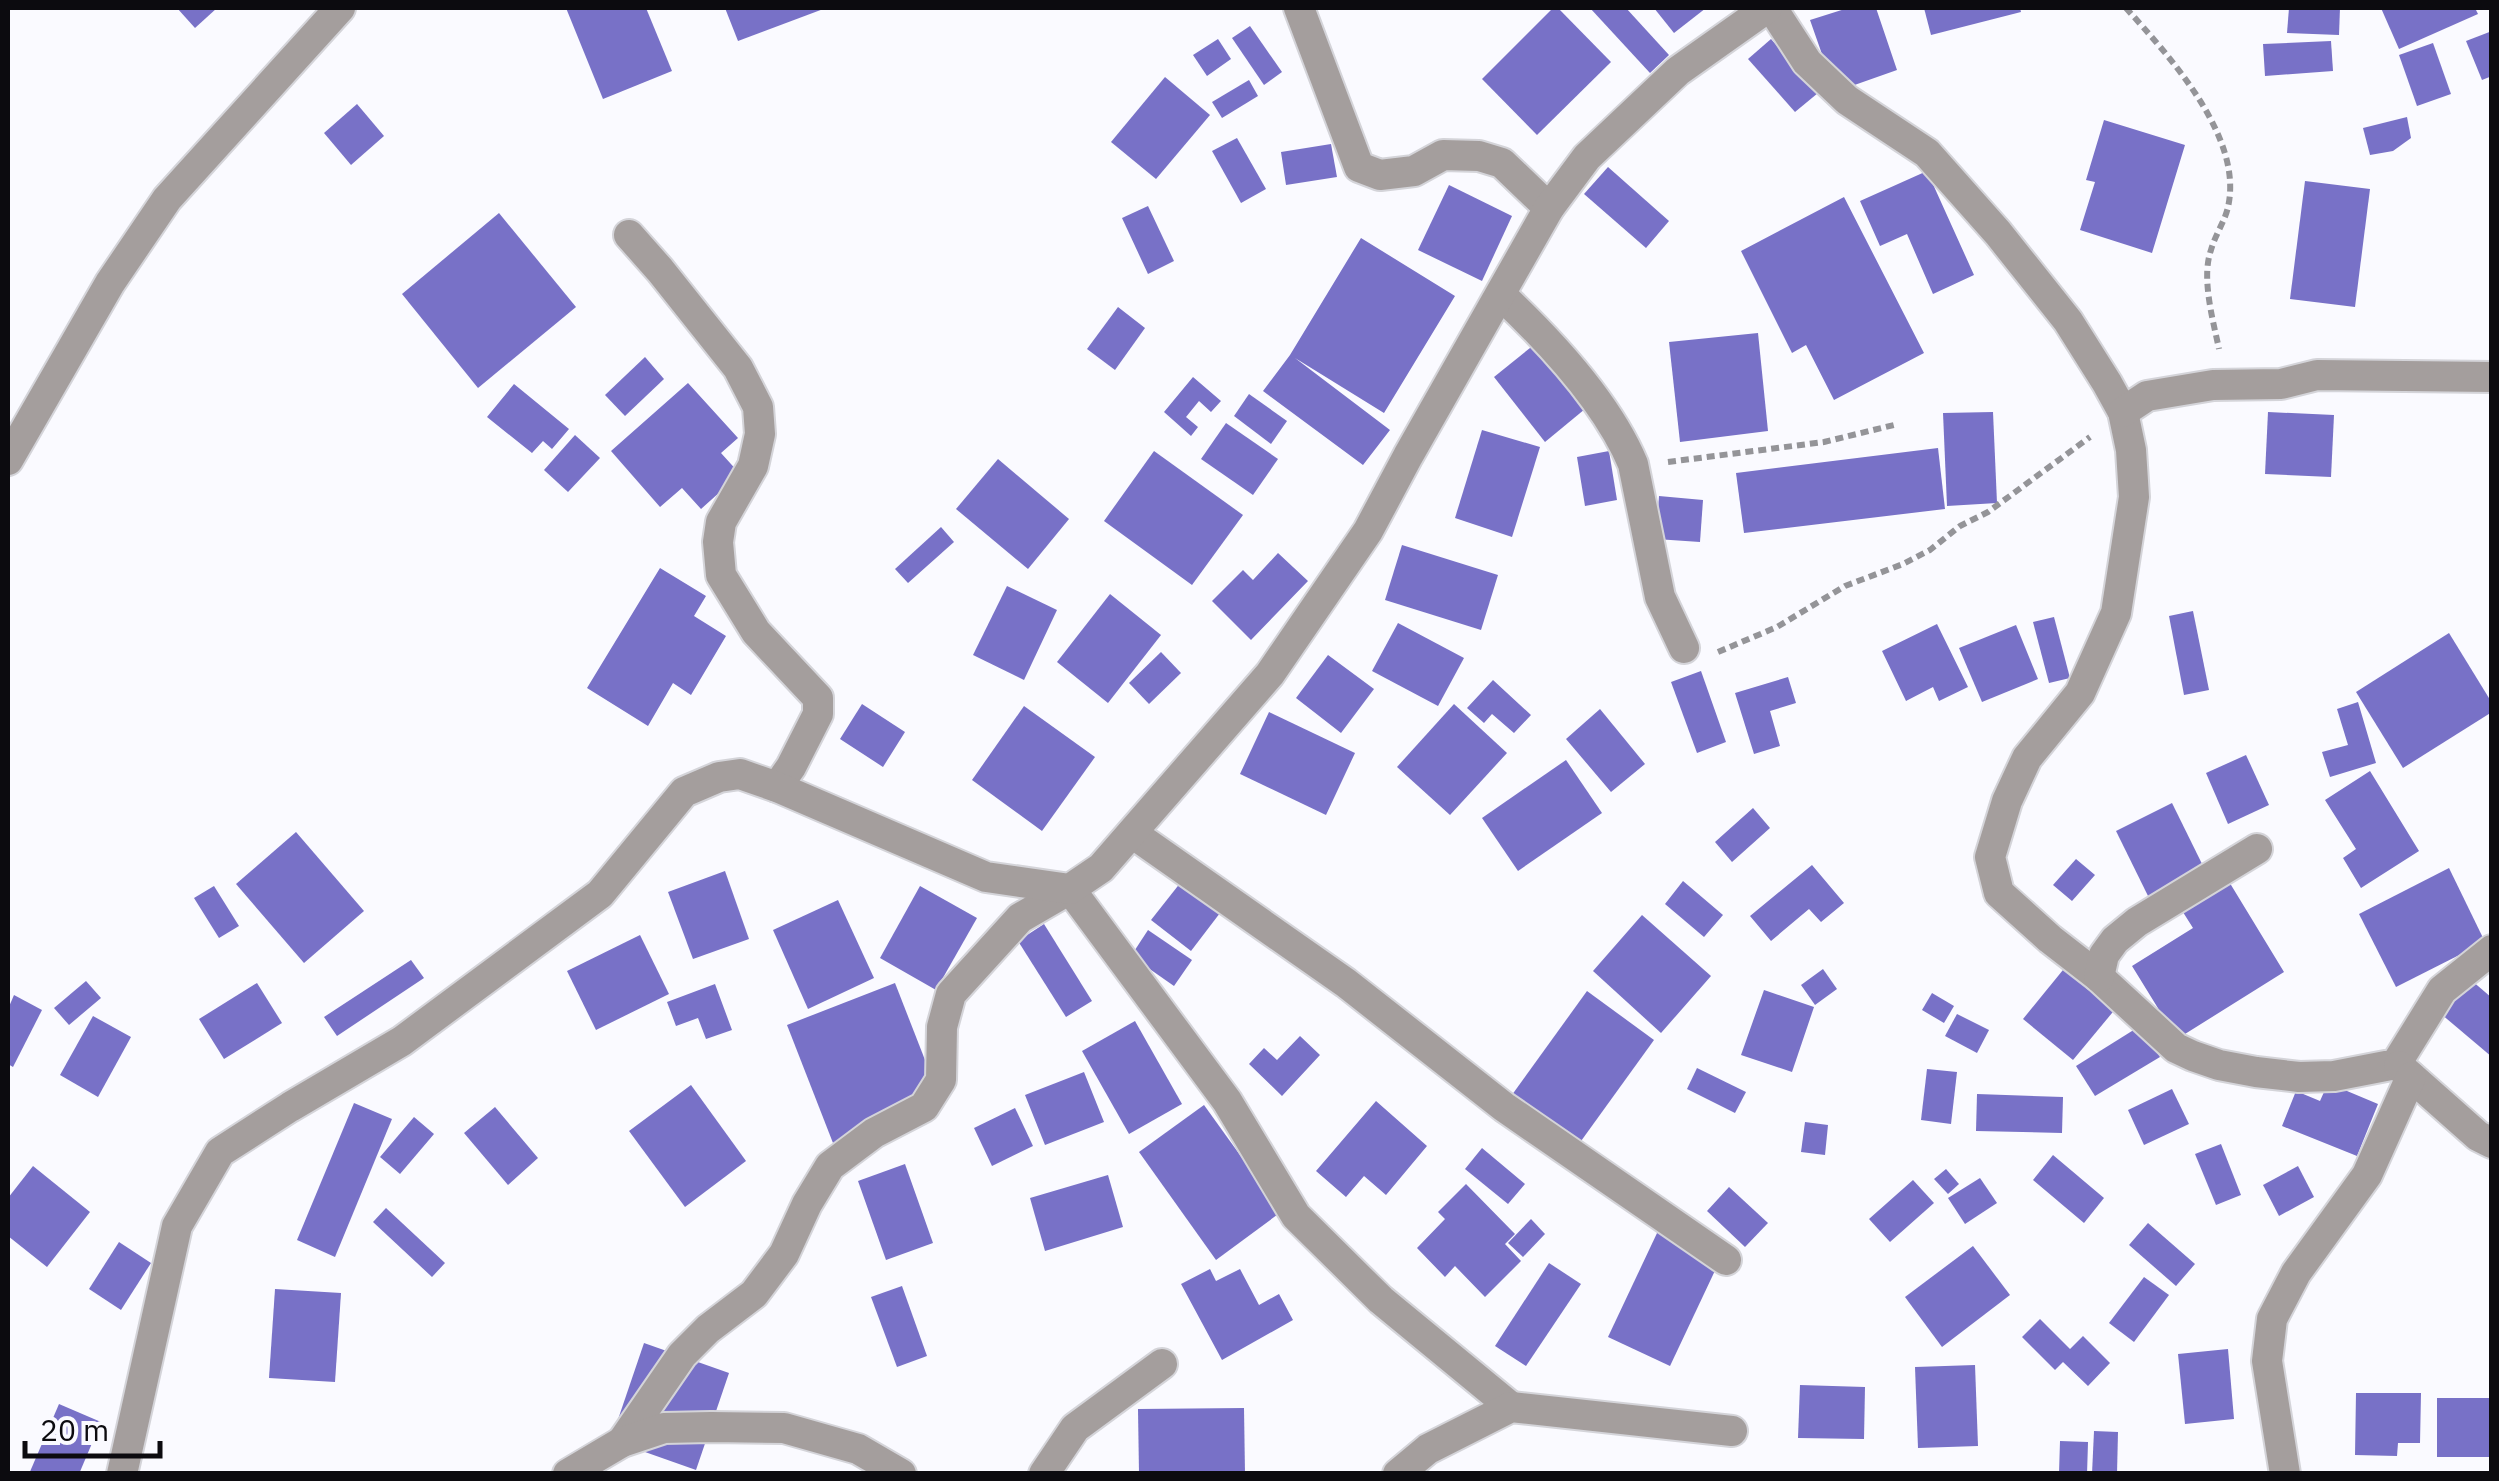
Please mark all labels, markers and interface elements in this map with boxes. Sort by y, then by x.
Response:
scale bar [25,1396,160,1458]
text: 20 m [40,1410,109,1449]

